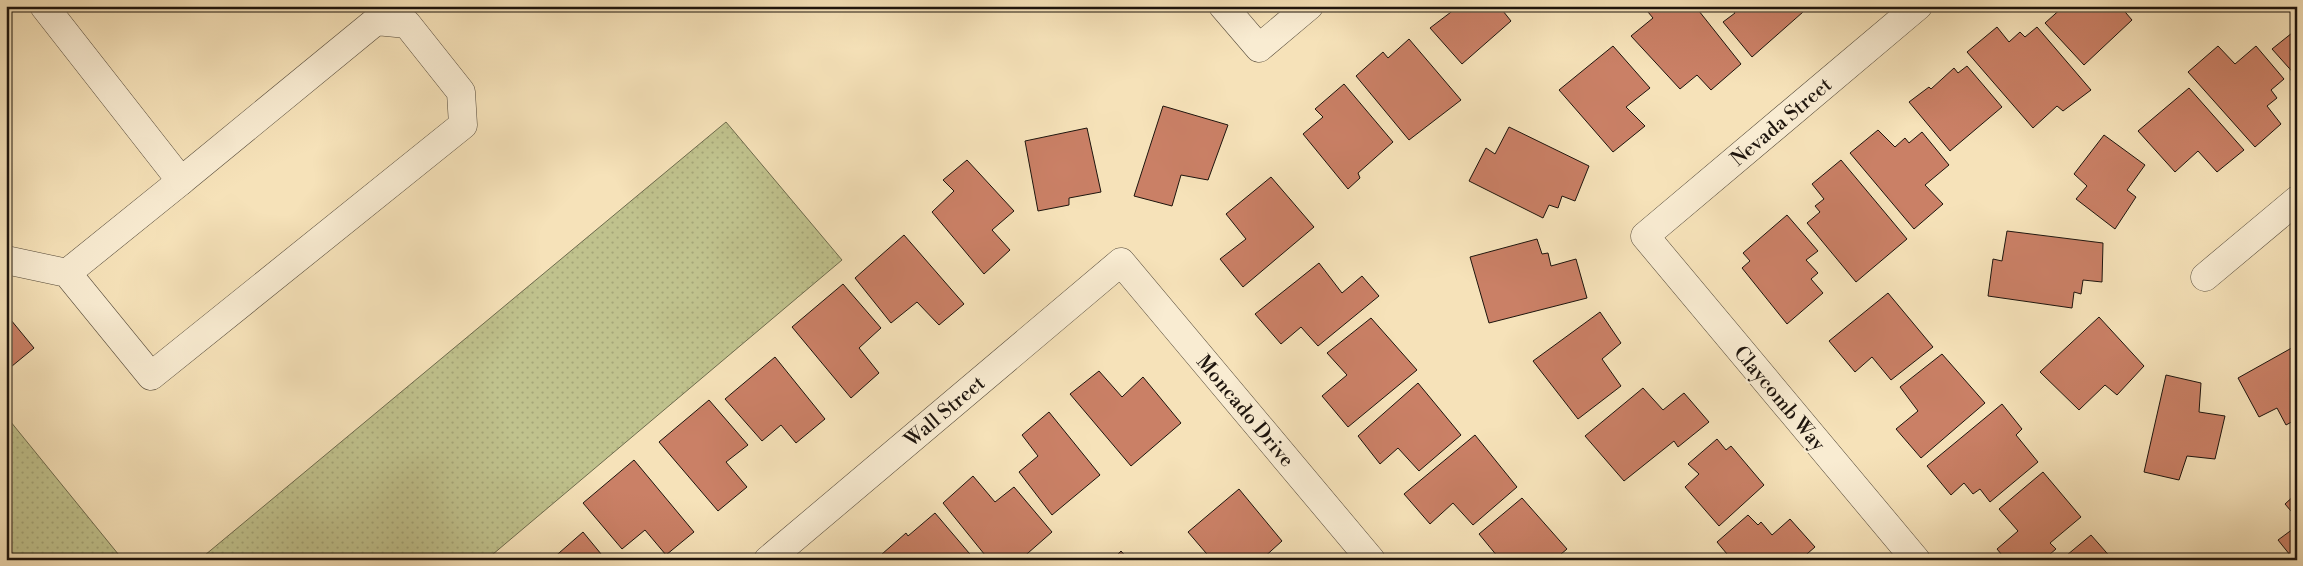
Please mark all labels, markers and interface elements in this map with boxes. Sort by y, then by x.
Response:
street label: Nevada Street [1726,73,1838,172]
street label: Claycomb Way [1728,341,1830,457]
street label: Moncado Drive [1190,350,1299,473]
street label: Wall Street [899,371,991,454]

